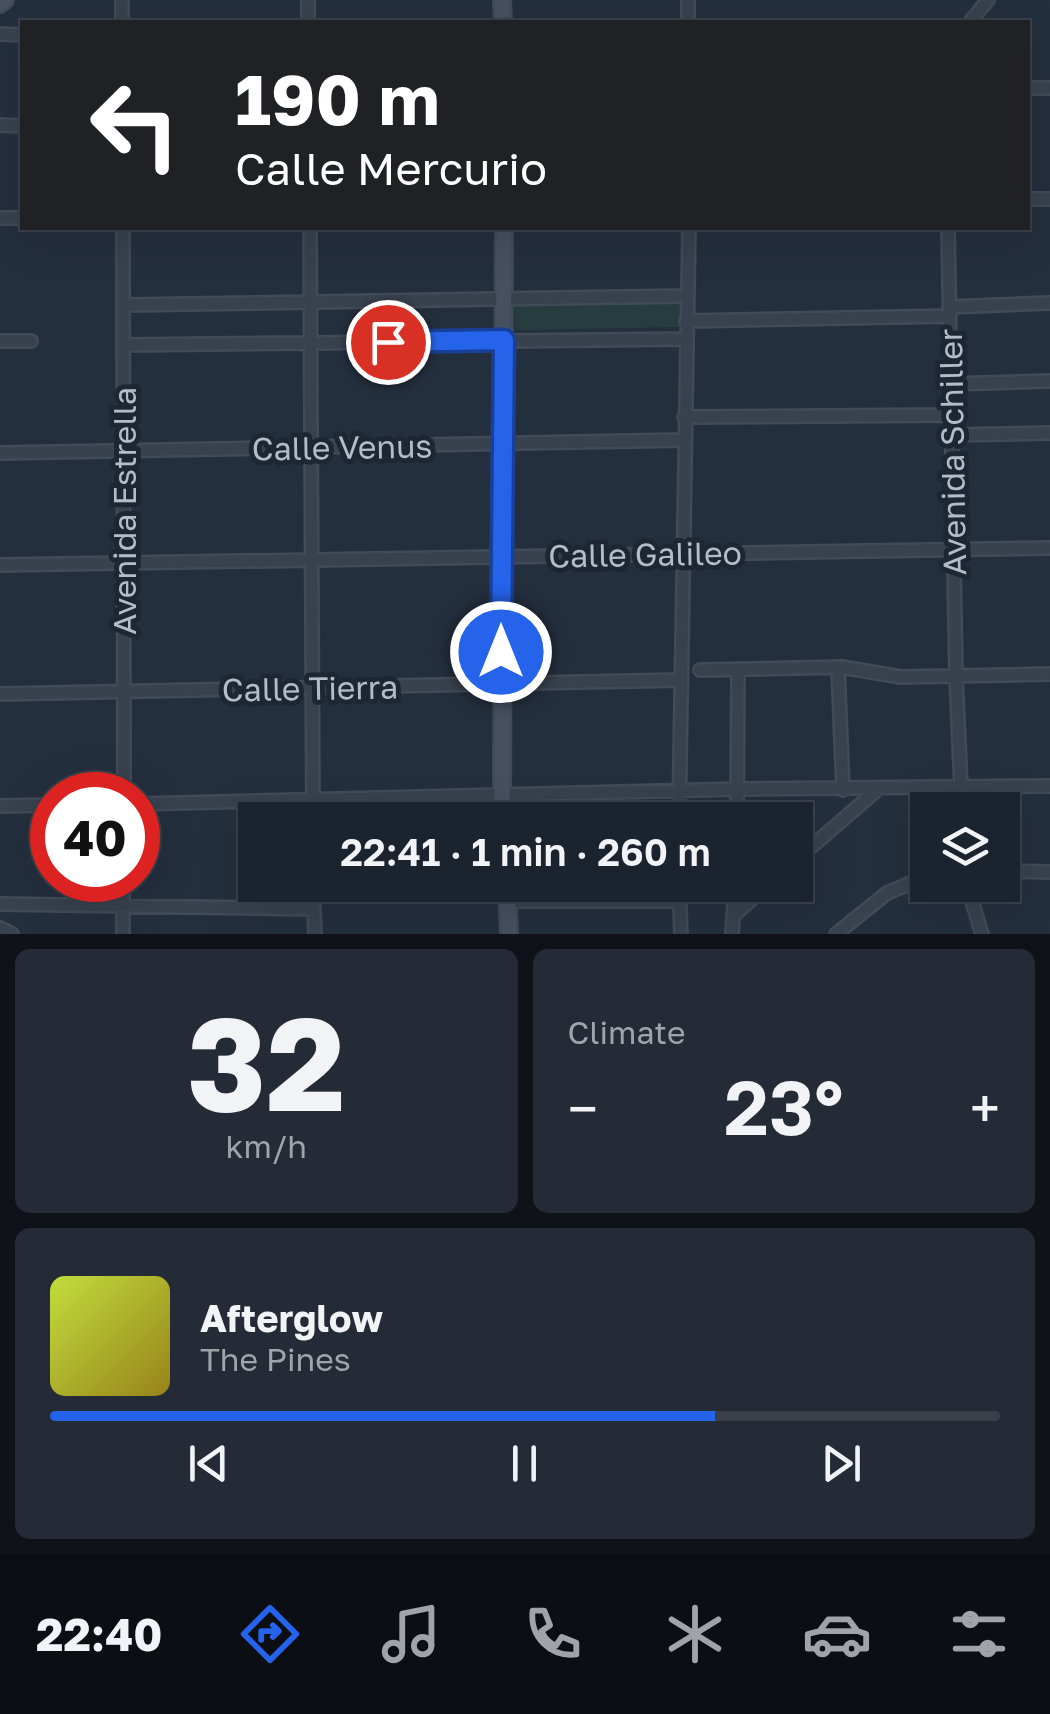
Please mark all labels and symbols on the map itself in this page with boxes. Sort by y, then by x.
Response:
pin [346,300,431,385]
street label: Avenida Schiller [931,328,973,576]
street label: Avenida Estrella [105,387,143,635]
street label: Calle Venus [251,426,433,468]
street label: Calle Galileo [548,533,742,575]
position arrow [449,600,553,704]
street label: Calle Tierra [222,667,398,709]
speed limit sign: 40 [30,772,160,902]

